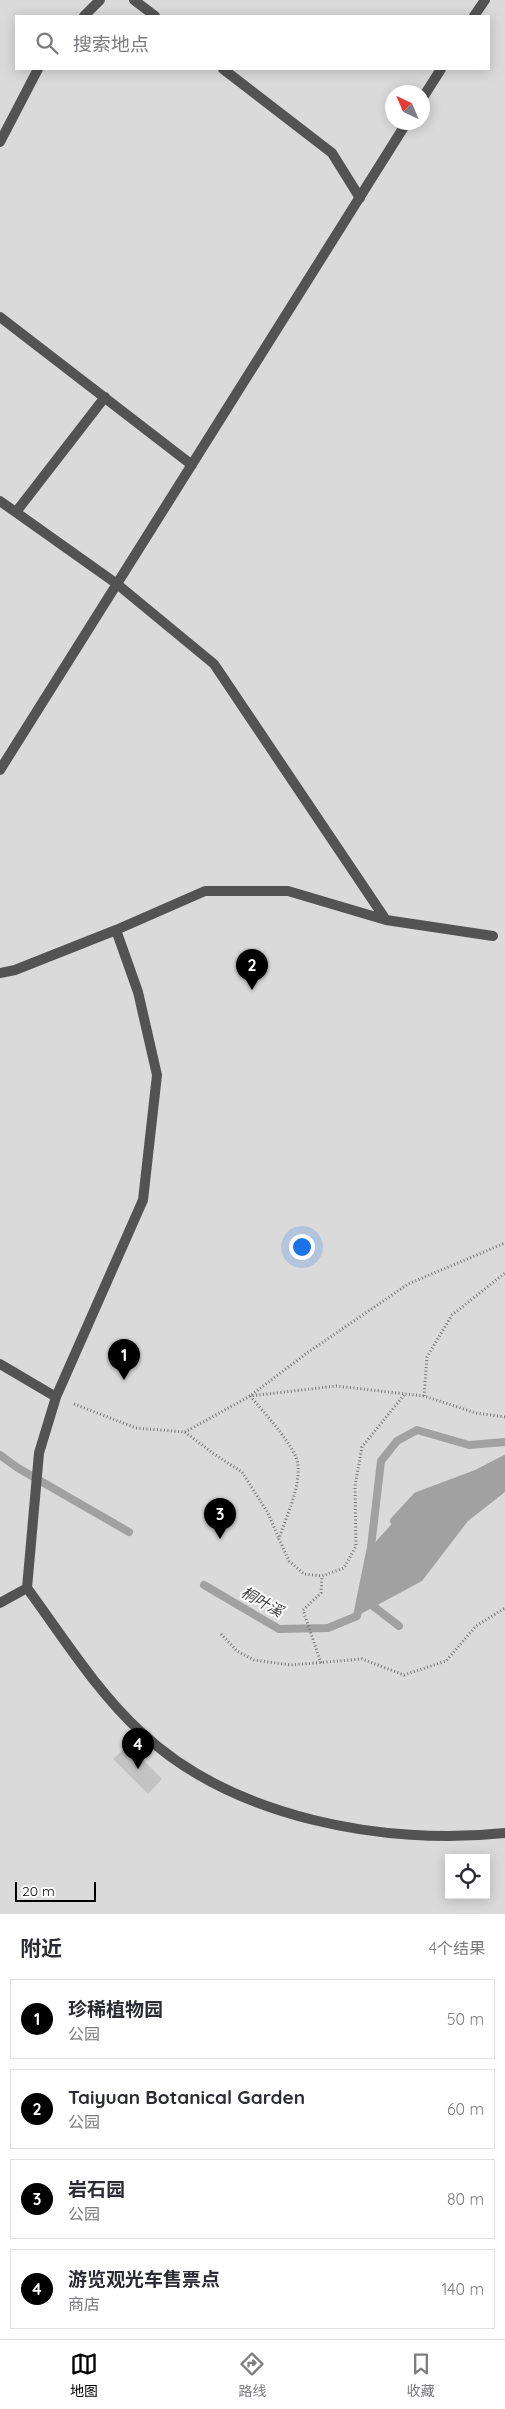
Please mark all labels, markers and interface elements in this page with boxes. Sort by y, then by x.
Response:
search box [15,15,490,70]
icon: search [33,29,61,57]
text: 搜索地点 [73,32,149,56]
north arrow [385,85,430,130]
pin: 2 [236,949,268,990]
your location [289,1234,315,1260]
pin: 1 [108,1339,140,1380]
pin: 3 [204,1498,236,1539]
water label: 桐叶溪 [238,1582,288,1622]
pin: 4 [122,1728,154,1769]
map controls [445,1854,490,1899]
button: locate [445,1854,490,1899]
scale bar [15,1879,96,1902]
text: 20 m [22,1882,55,1900]
text: 附近 [20,1935,62,1961]
text: 4个结果 [429,1938,485,1958]
text: 珍稀植物园 [68,1997,163,2021]
text: 1 [34,2009,40,2029]
text: 50 m [447,2009,484,2029]
text: 公园 [68,2024,100,2044]
text: Taiyuan Botanical Garden [68,2085,305,2109]
text: 2 [32,2099,42,2119]
text: 60 m [447,2099,484,2119]
text: 公园 [68,2112,100,2132]
text: 岩石园 [68,2177,125,2201]
text: 3 [33,2189,41,2209]
text: 80 m [447,2189,484,2209]
text: 公园 [68,2204,100,2224]
text: 游览观光车售票点 [68,2267,220,2291]
text: 4 [32,2279,42,2299]
text: 140 m [441,2279,484,2299]
text: 商店 [68,2294,100,2314]
tab: 地图 [70,2350,98,2400]
tab: 路线 [238,2350,266,2400]
tab: 收藏 [407,2350,435,2400]

